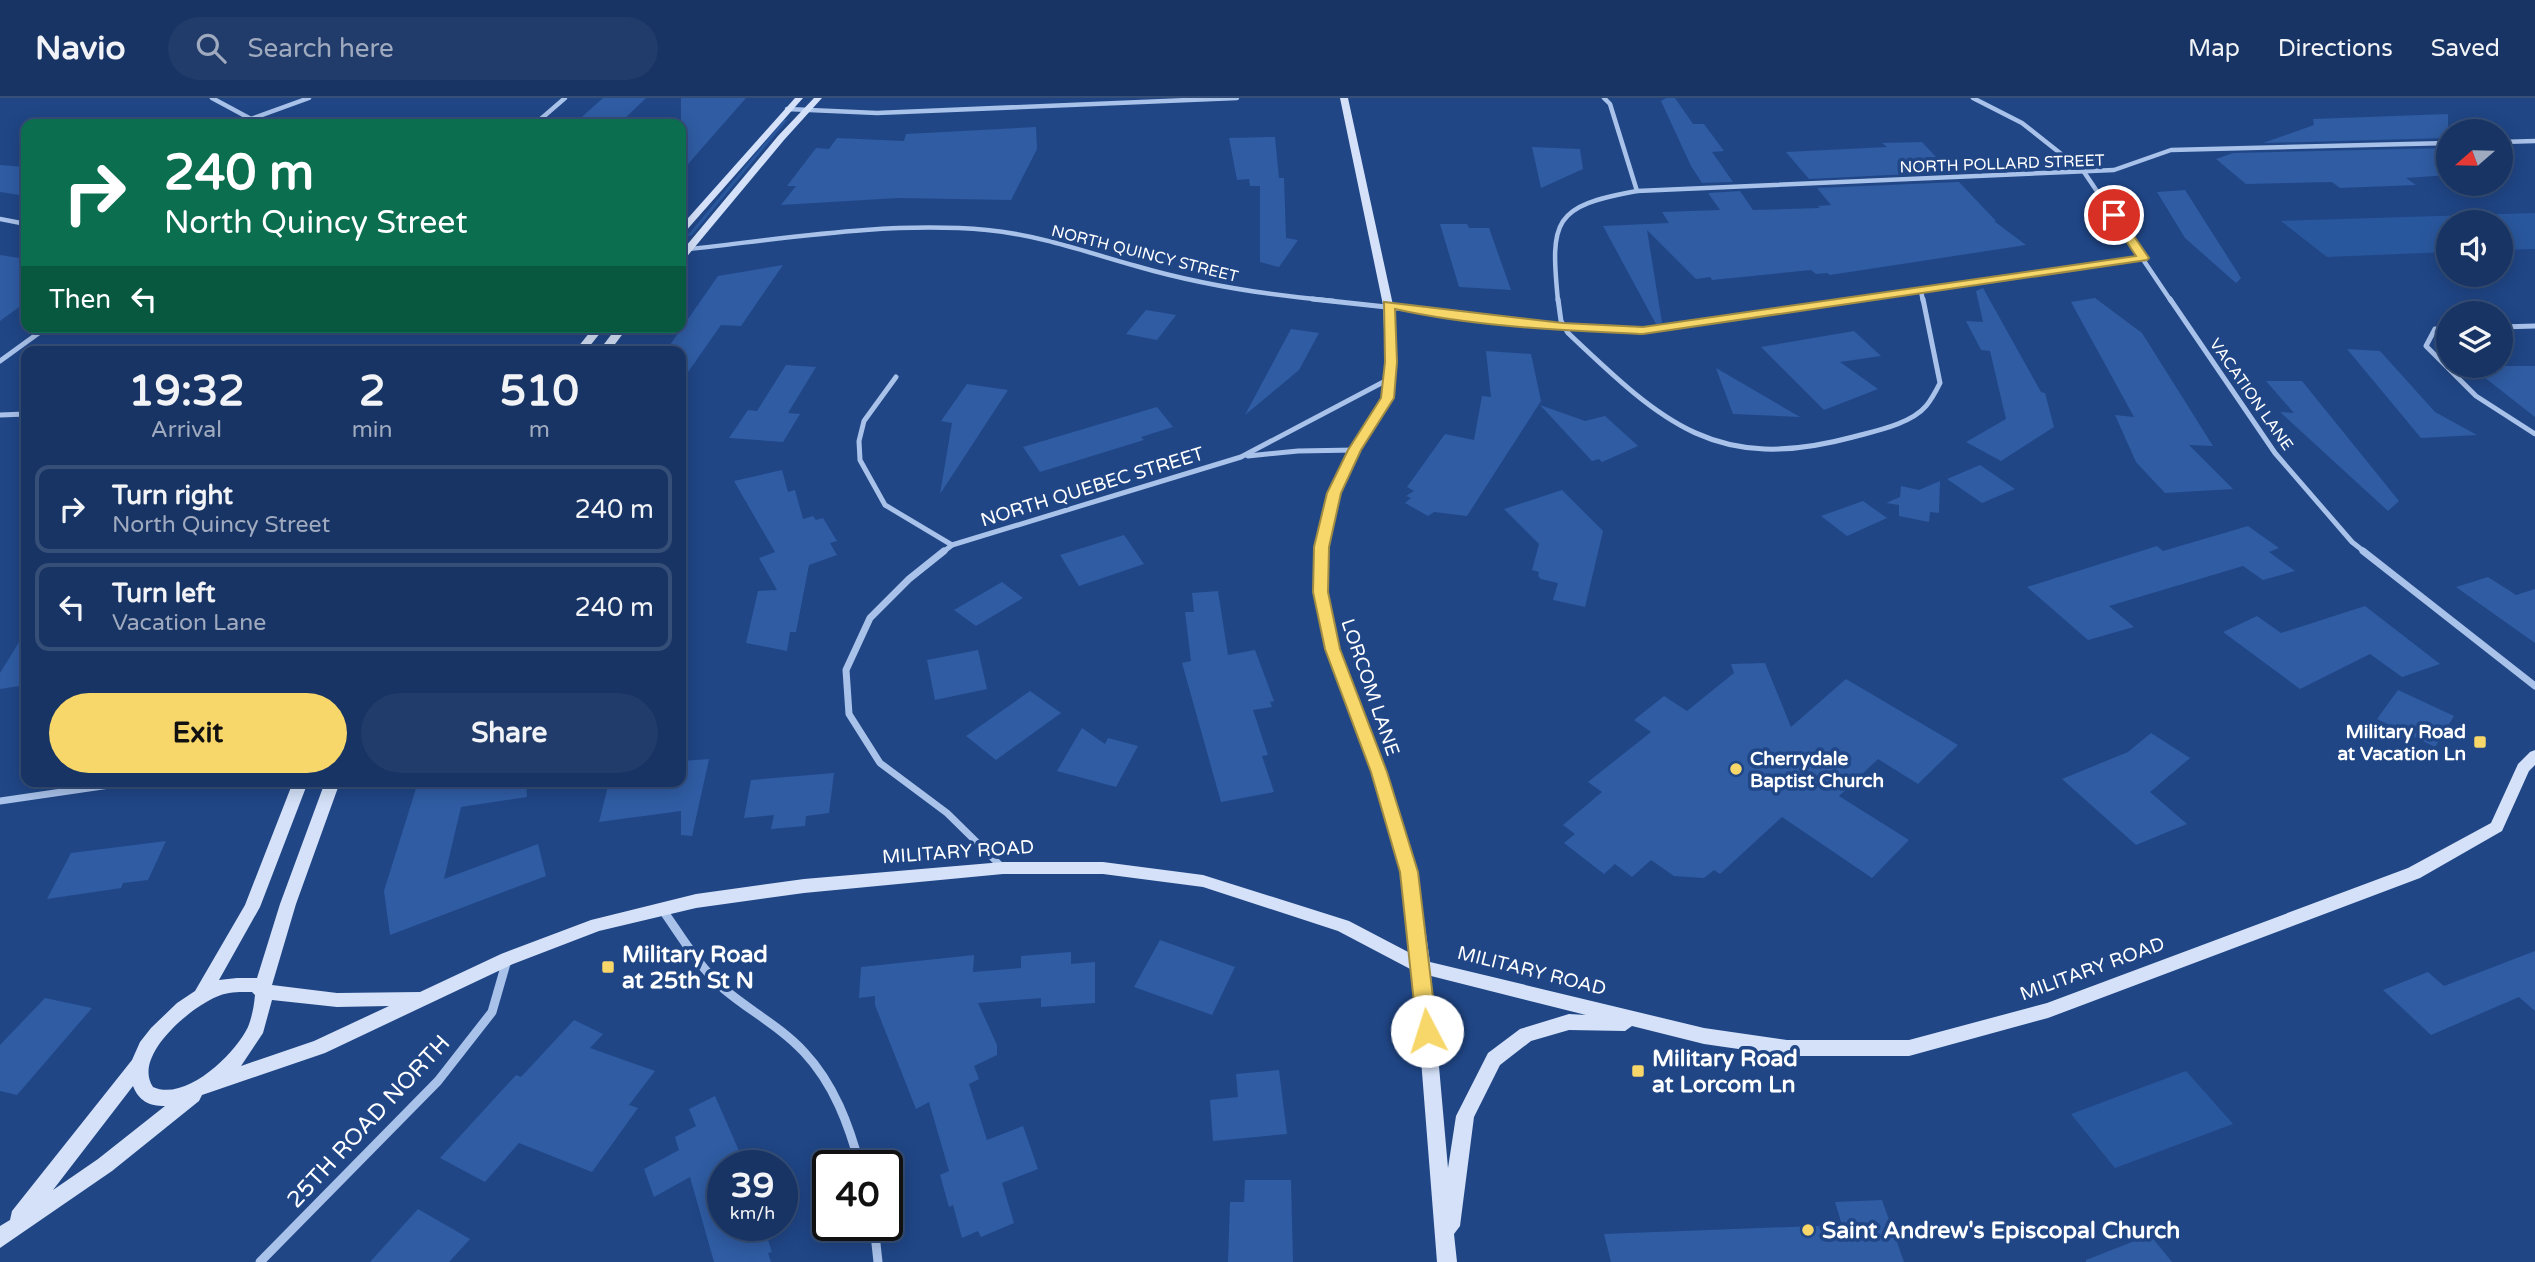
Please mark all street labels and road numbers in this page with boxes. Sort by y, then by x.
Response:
street label: NORTH POLLARD STREET [1899,150,2105,178]
street label: NORTH QUINCY STREET [1049,221,1240,287]
street label: VACATION LANE [2205,335,2297,455]
street label: NORTH QUEBEC STREET [978,442,1207,531]
street label: LORCOM LANE [1336,616,1404,759]
street label: MILITARY ROAD [881,836,1035,868]
street label: MILITARY ROAD [2017,933,2168,1005]
street label: MILITARY ROAD [1455,942,1608,1000]
street label: 25TH ROAD NORTH [281,1029,456,1214]

